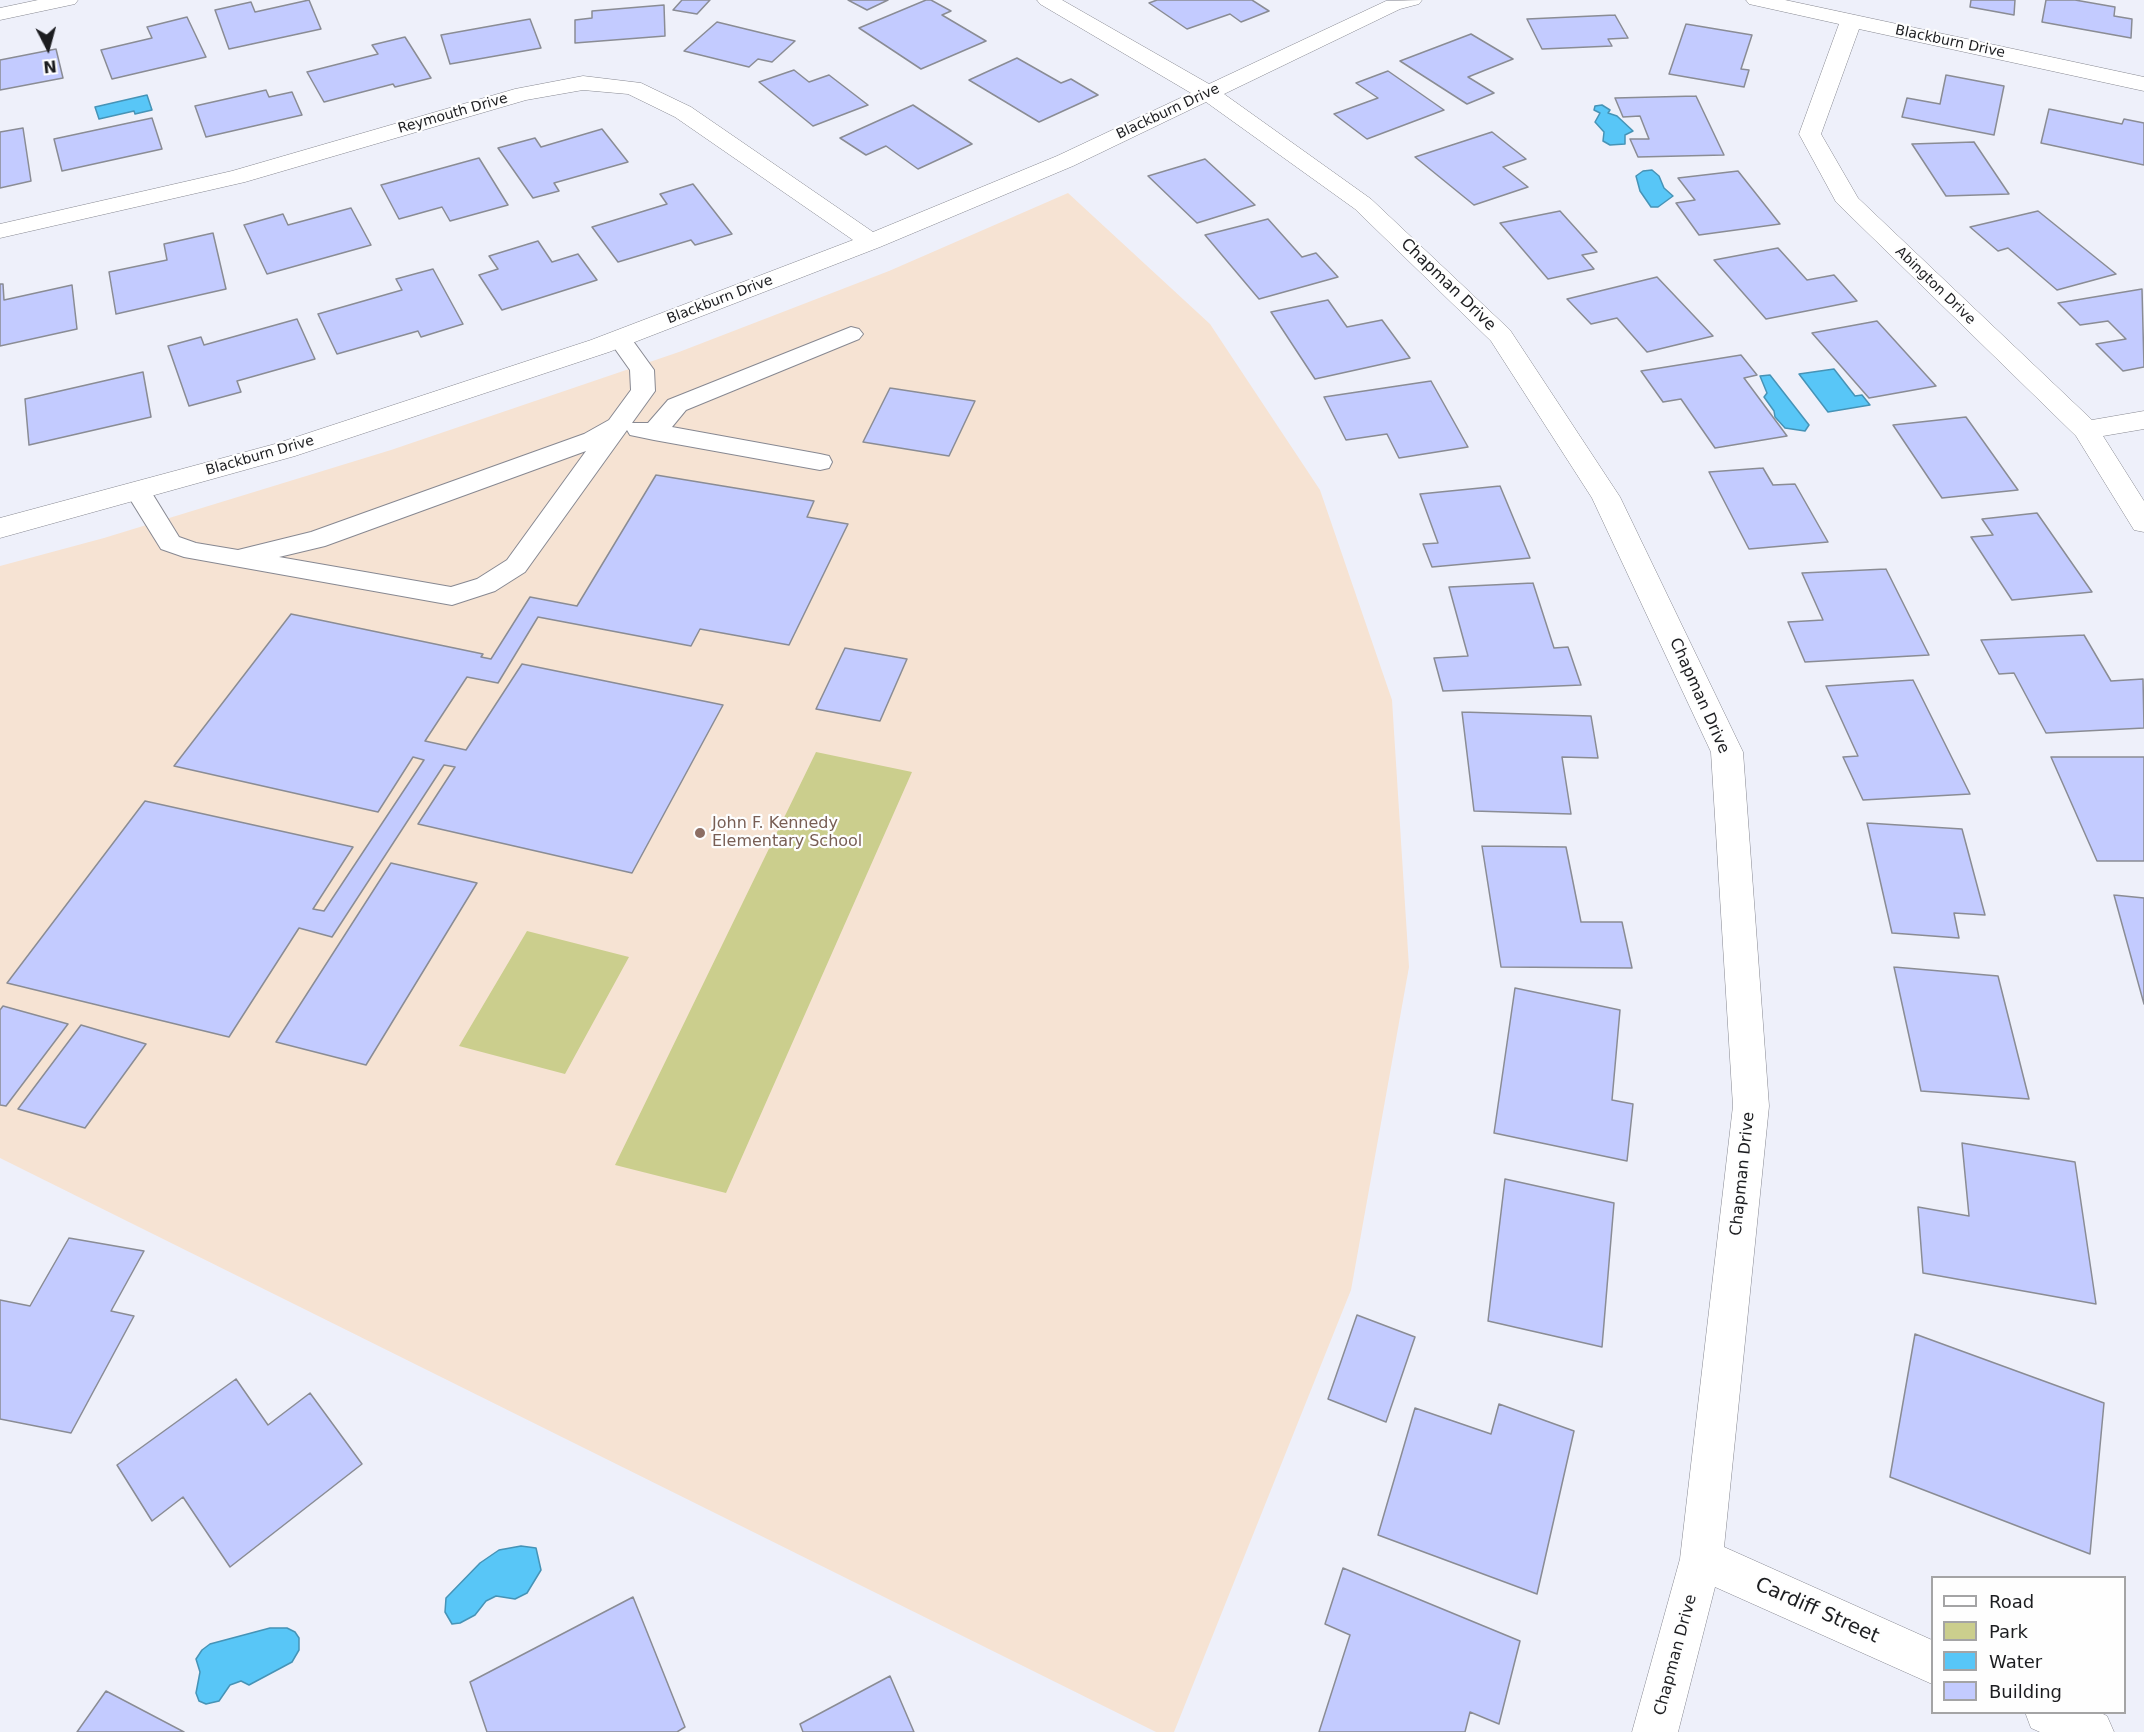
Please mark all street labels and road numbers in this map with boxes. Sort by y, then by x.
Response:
street label: Blackburn Drive [1894,22,2006,62]
street label: Blackburn Drive [1114,81,1222,143]
street label: Reymouth Drive [396,90,510,138]
street label: Chapman Drive [1397,235,1499,335]
street label: Abington Drive [1891,244,1979,328]
street label: Blackburn Drive [665,272,775,328]
street label: Blackburn Drive [204,433,316,479]
street label: Chapman Drive [1665,635,1733,757]
street label: Chapman Drive [1727,1111,1759,1237]
street label: Cardiff Street [1751,1573,1883,1649]
street label: Chapman Drive [1651,1592,1701,1718]

